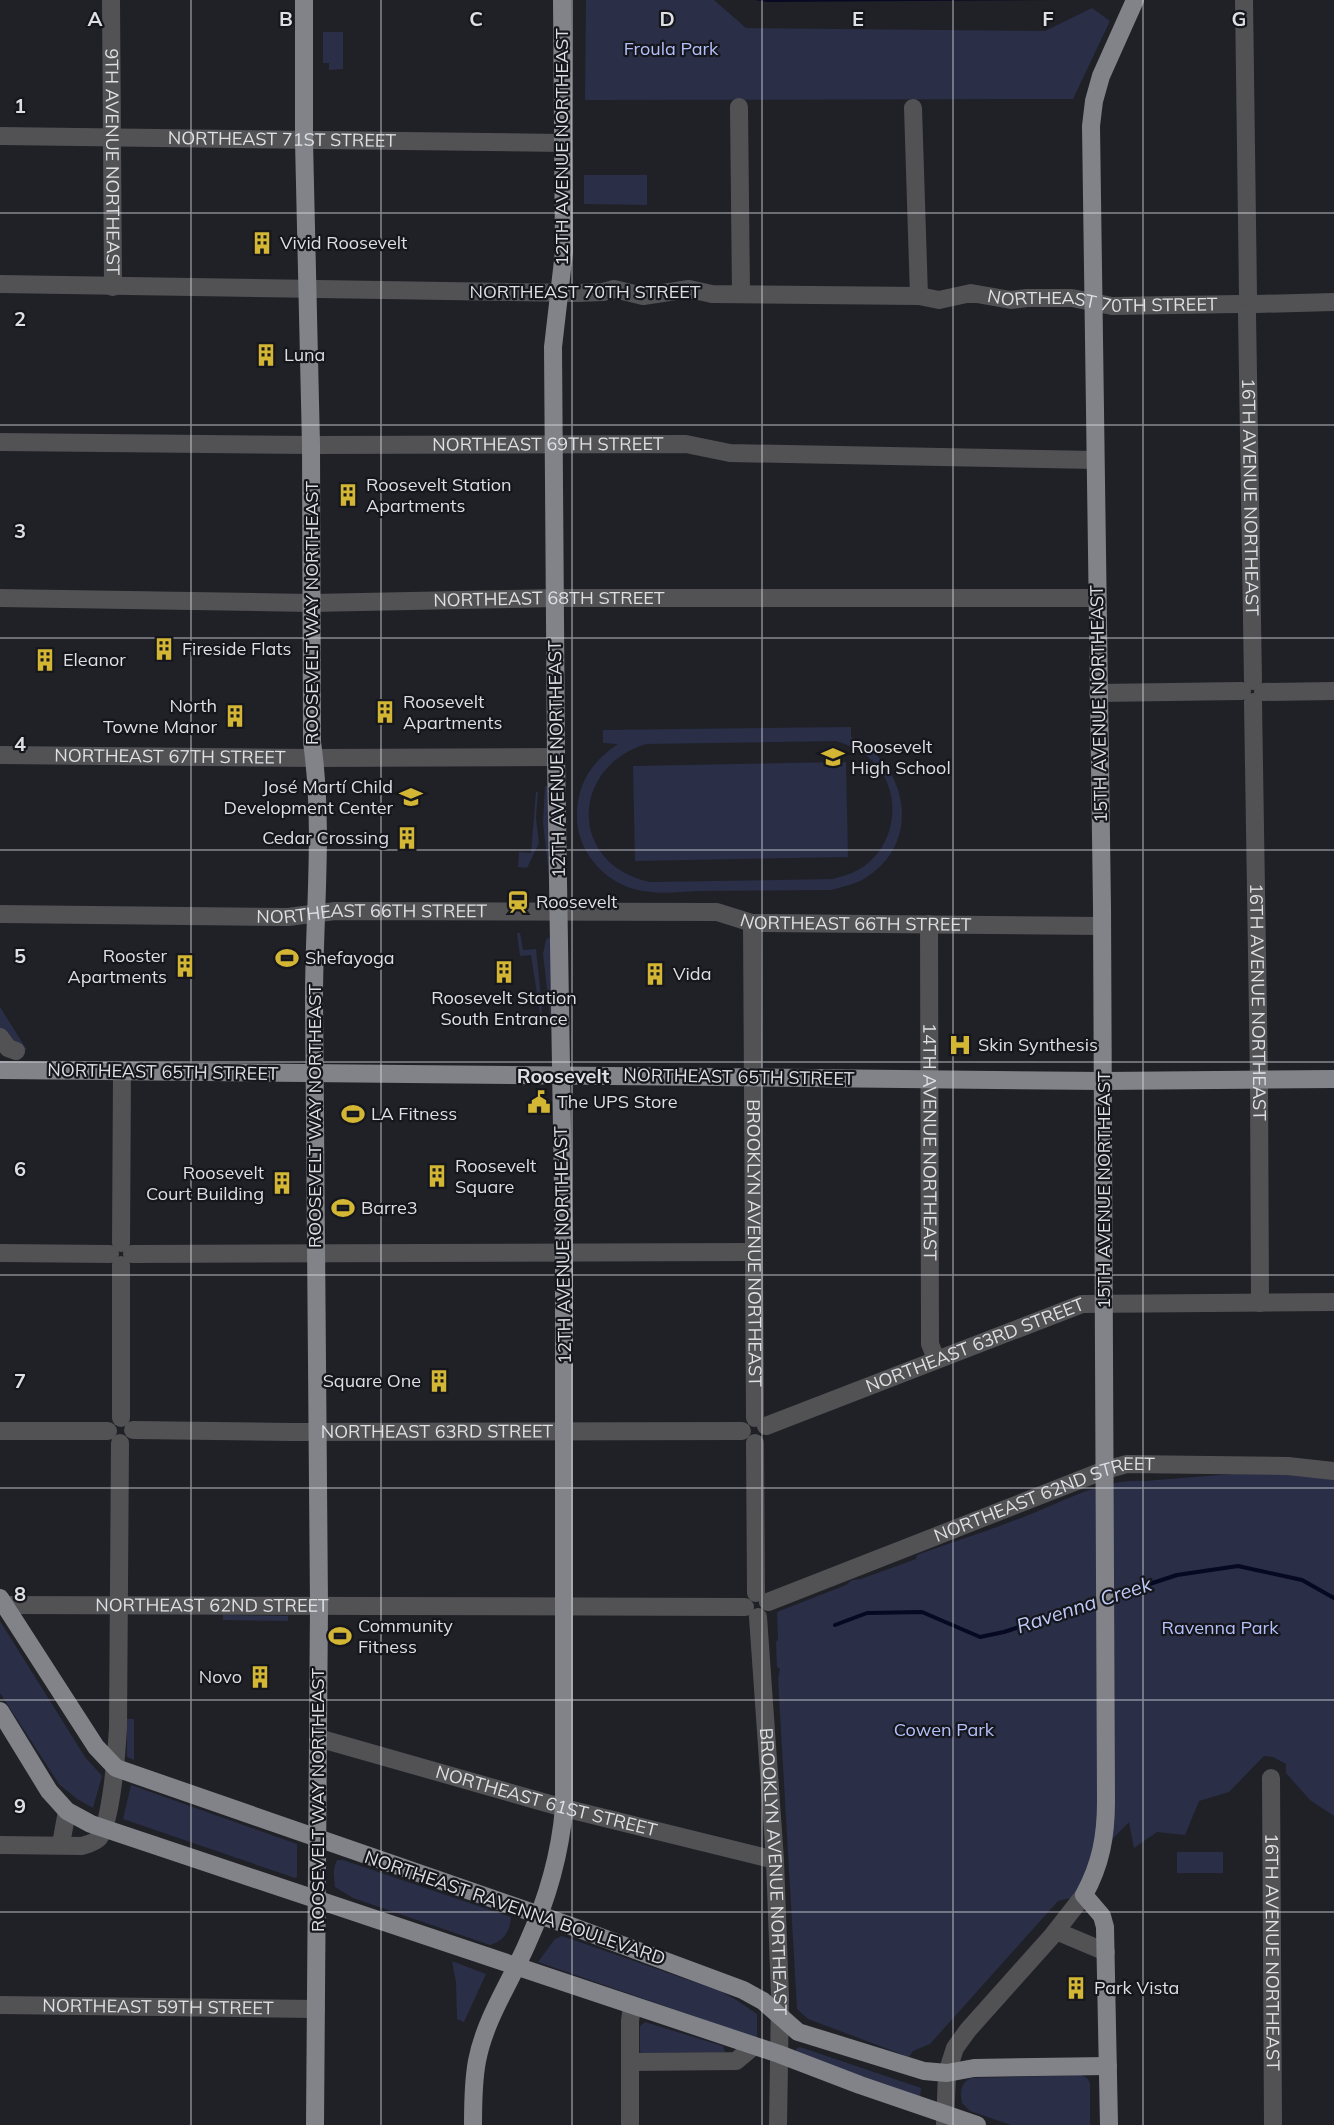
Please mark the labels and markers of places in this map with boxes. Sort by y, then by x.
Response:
building icon: Vivid Roosevelt [249,230,275,256]
place label: Vivid Roosevelt [280,231,407,254]
building icon: Luna [253,342,279,368]
place label: Luna [284,343,325,366]
place label: Roosevelt Station Apartments [366,473,512,517]
building icon: Roosevelt Station Apartments [335,482,361,508]
building icon: Fireside Flats [151,636,177,662]
place label: Fireside Flats [182,637,292,660]
building icon: Eleanor [32,647,58,673]
place label: Eleanor [63,648,126,671]
place label: Roosevelt Apartments [403,690,503,734]
place label: North Towne Manor [103,694,217,738]
building icon: Roosevelt Apartments [372,699,398,725]
building icon: North Towne Manor [222,703,248,729]
place label: Roosevelt High School [851,735,951,779]
school or university icon: Roosevelt High School [820,744,846,770]
place label: José Martí Child Development Center [224,775,393,819]
school or university icon: José Martí Child Development Center [398,784,424,810]
building icon: Cedar Crossing [394,825,420,851]
place label: Cedar Crossing [262,826,389,849]
station icon: Roosevelt [505,889,531,915]
place label: Roosevelt [536,890,617,913]
place label: Rooster Apartments [67,944,167,988]
sports icon: Shefayoga [274,945,300,971]
place label: Shefayoga [305,946,395,969]
building icon: Rooster Apartments [172,953,198,979]
building icon: Roosevelt Station South Entrance [491,959,517,985]
building icon: Vida [642,961,668,987]
place label: Vida [673,962,711,985]
place label: Roosevelt Station South Entrance [431,986,577,1030]
hospital icon: Skin Synthesis [947,1032,973,1058]
place label: Skin Synthesis [978,1033,1098,1056]
public building icon: The UPS Store [526,1089,552,1115]
place label: The UPS Store [557,1090,678,1113]
sports icon: LA Fitness [340,1101,366,1127]
place label: LA Fitness [371,1102,457,1125]
place label: Roosevelt Square [455,1154,536,1198]
place label: Roosevelt Court Building [146,1161,264,1205]
building icon: Roosevelt Square [424,1163,450,1189]
building icon: Roosevelt Court Building [269,1170,295,1196]
sports icon: Barre3 [330,1195,356,1221]
place label: Barre3 [361,1196,418,1219]
building icon: Square One [426,1368,452,1394]
place label: Square One [323,1369,421,1392]
place label: Community Fitness [358,1614,453,1658]
sports icon: Community Fitness [327,1623,353,1649]
building icon: Novo [247,1664,273,1690]
place label: Novo [199,1665,242,1688]
building icon: Park Vista [1063,1975,1089,2001]
place label: Park Vista [1094,1976,1179,1999]

